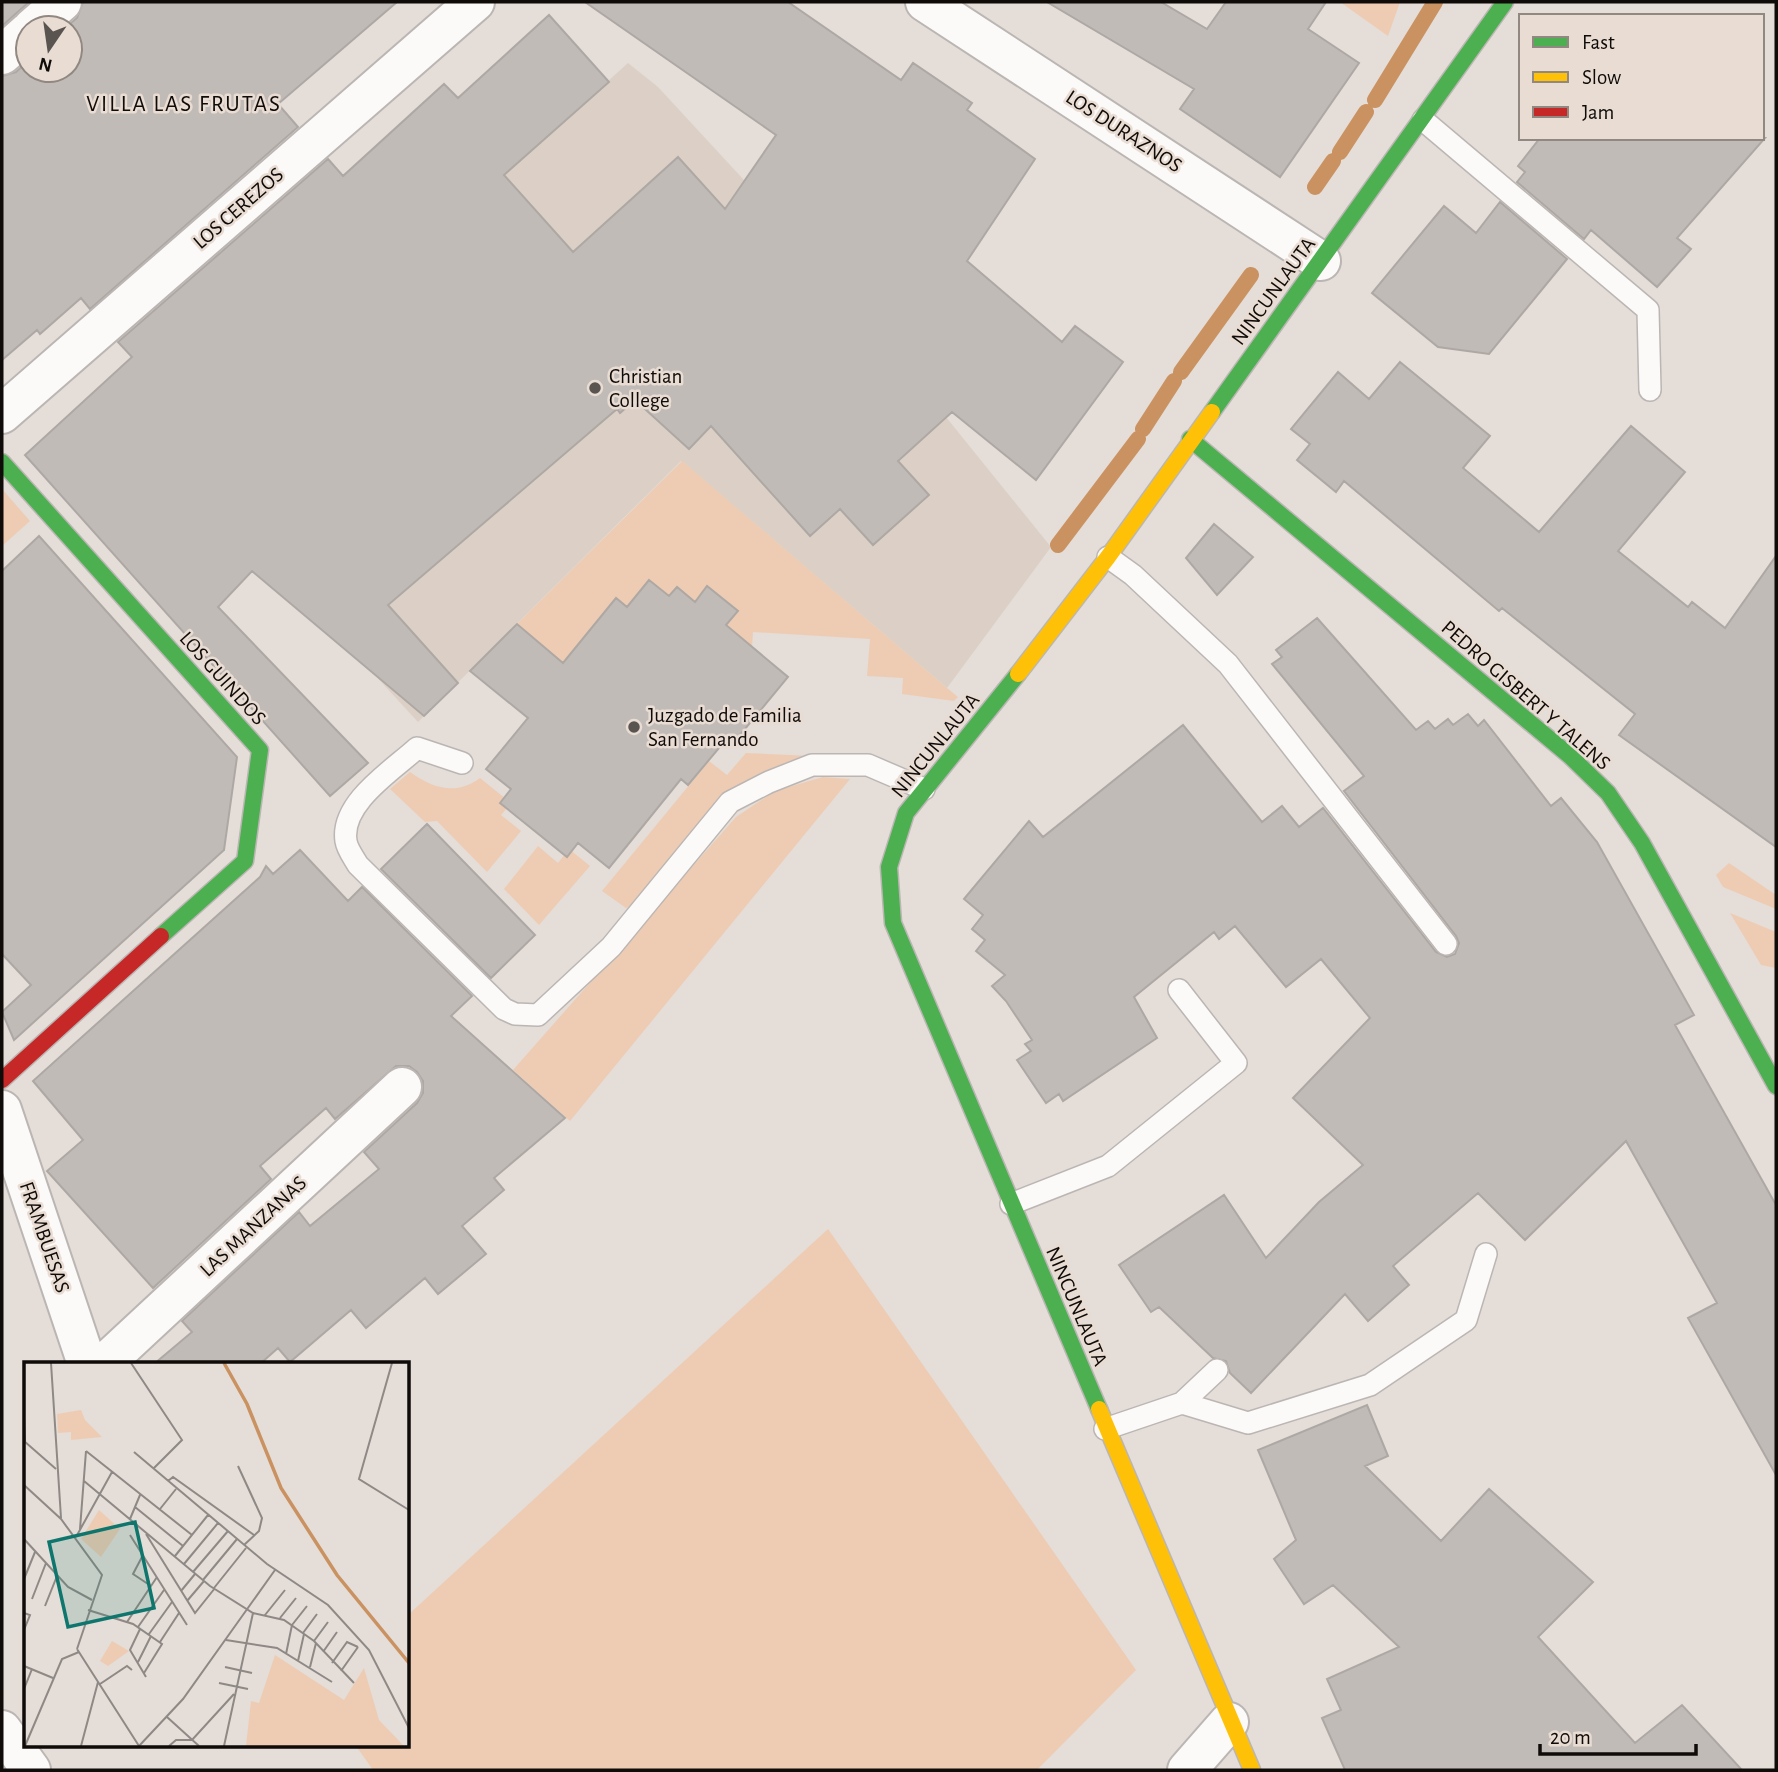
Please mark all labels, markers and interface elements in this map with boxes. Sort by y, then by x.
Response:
north arrow [14,14,84,84]
legend [1519,14,1764,140]
text: Fast [1582,32,1615,53]
text: N [37,53,54,75]
text: Slow [1582,67,1621,88]
street label: LOS DURAZNOS [1062,86,1186,177]
district label: VILLA LAS FRUTAS [86,93,282,116]
text: Jam [1582,102,1614,123]
street label: LOS CEREZOS [189,164,287,253]
street label: NINCUNLAUTA [1227,234,1319,349]
place label: Christian College [609,366,682,411]
marker: Christian College [587,380,603,396]
street label: PEDRO GISBERT Y TALENS [1437,617,1614,774]
street label: LOS GUINDOS [176,628,270,729]
street label: NINCUNLAUTA [887,689,984,801]
place label: Juzgado de Familia San Fernando [648,705,802,750]
marker: Juzgado de Familia San Fernando [626,719,642,735]
street label: LAS MANZANAS [196,1172,311,1281]
street label: FRAMBUESAS [16,1179,73,1295]
street label: NINCUNLAUTA [1042,1243,1111,1369]
inset map [24,1362,410,1748]
scale bar [1540,1712,1696,1756]
text: 20 m [1550,1727,1591,1748]

